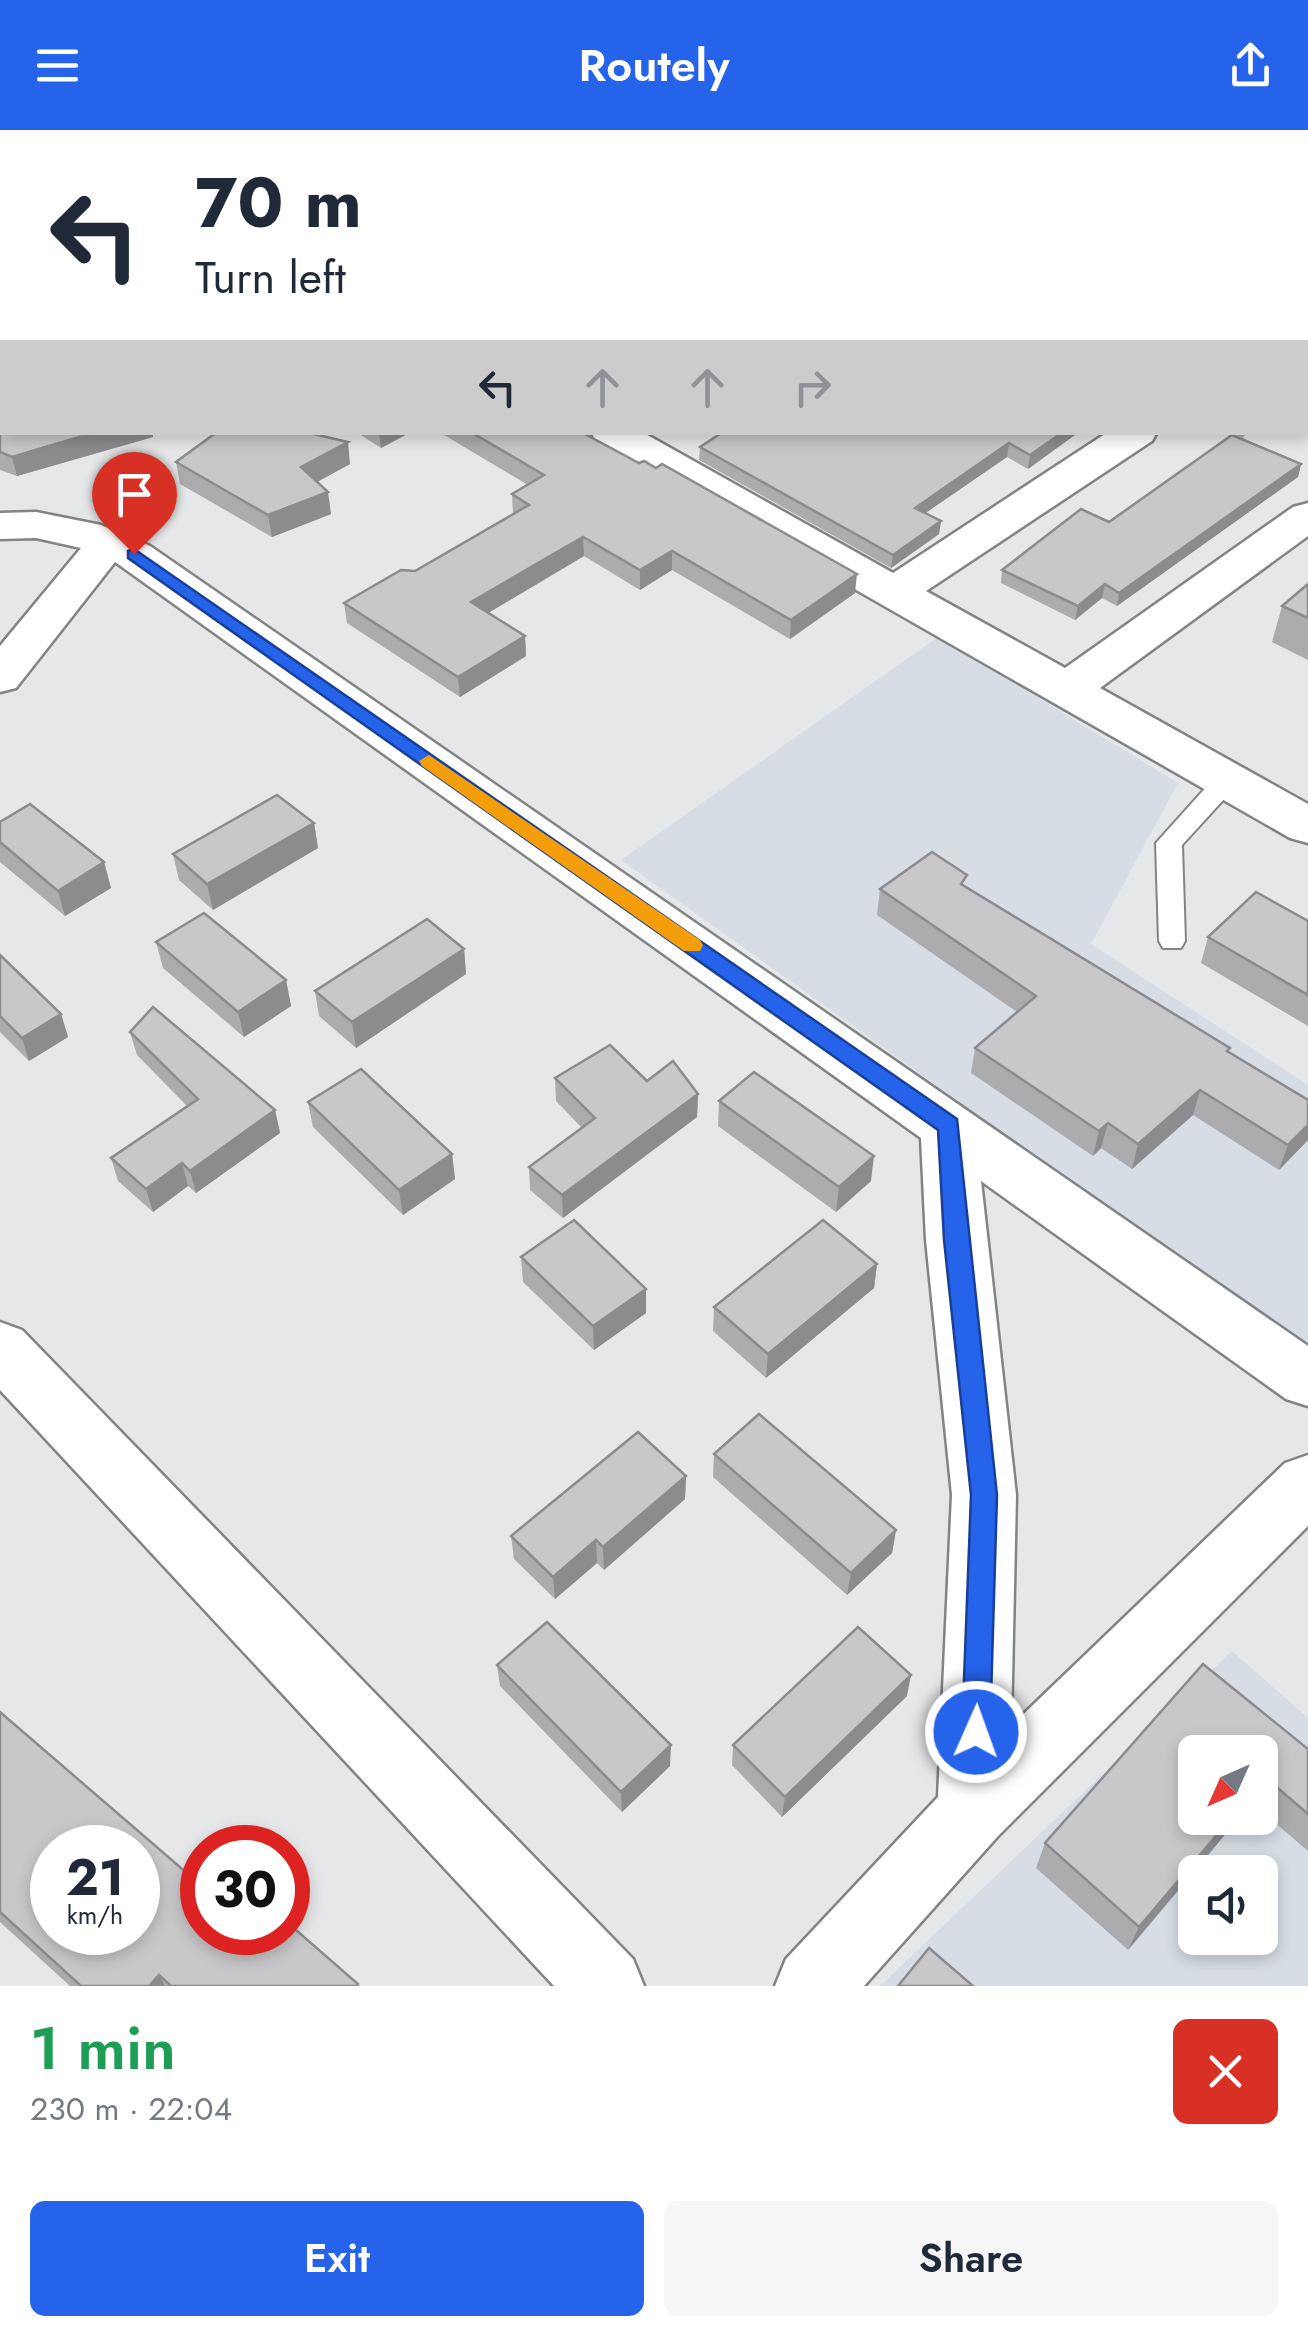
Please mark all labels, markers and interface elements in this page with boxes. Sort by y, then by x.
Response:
text: Routely [578,33,730,98]
icon: menu [30,38,85,93]
icon: share [1223,38,1278,93]
text: 70 m [195,152,362,253]
icon: left [30,170,160,300]
text: Turn left [195,245,346,310]
icon: left [470,360,525,415]
icon: ahead [575,360,630,415]
icon: ahead [680,360,735,415]
icon: right [785,360,840,415]
pin [92,452,177,555]
icon: arrive [107,467,162,522]
position arrow [924,1680,1028,1784]
north arrow [1178,1735,1278,1835]
map controls [1178,1735,1278,1955]
speed limit sign: 30 [180,1825,310,1955]
text: 21 [66,1841,124,1914]
button: sound [1178,1855,1278,1955]
text: km/h [67,1897,123,1933]
text: 1 min [30,2005,176,2092]
button: close [1173,2019,1278,2124]
text: 230 m · 22:04 [30,2086,232,2132]
button: Exit [30,2201,644,2316]
button: Share [664,2201,1278,2316]

